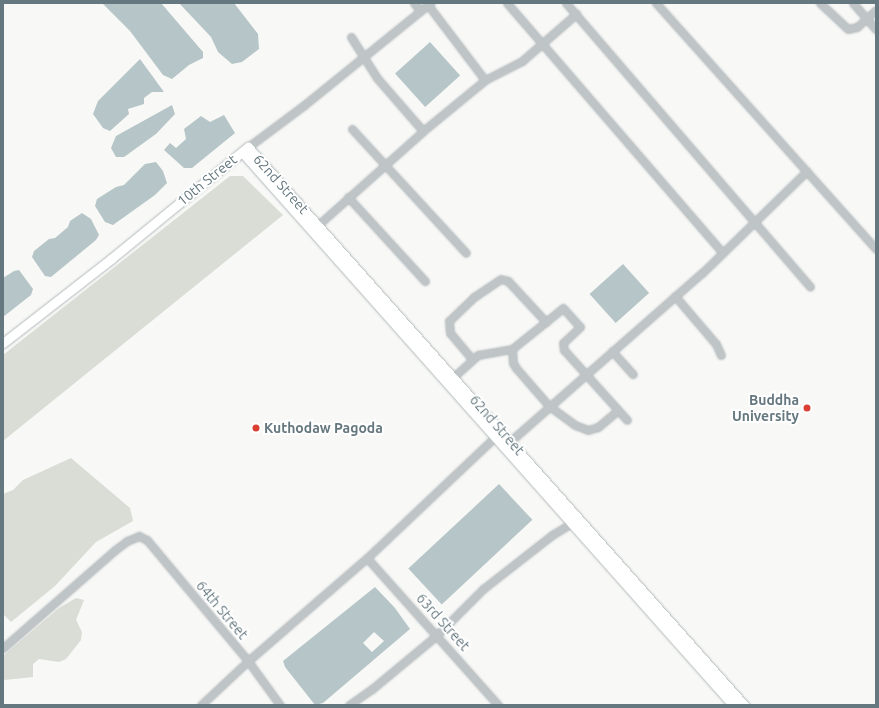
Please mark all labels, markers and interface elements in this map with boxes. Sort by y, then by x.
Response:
street label: 10th Street [174,151,240,209]
street label: 62nd Street [250,151,312,217]
street label: 62nd Street [466,391,528,459]
place label: Buddha University [732,392,799,424]
marker: Buddha University [802,403,812,413]
place label: Kuthodaw Pagoda [264,420,383,436]
marker: Kuthodaw Pagoda [251,423,261,433]
street label: 64th Street [193,577,251,643]
street label: 63rd Street [413,590,473,654]

